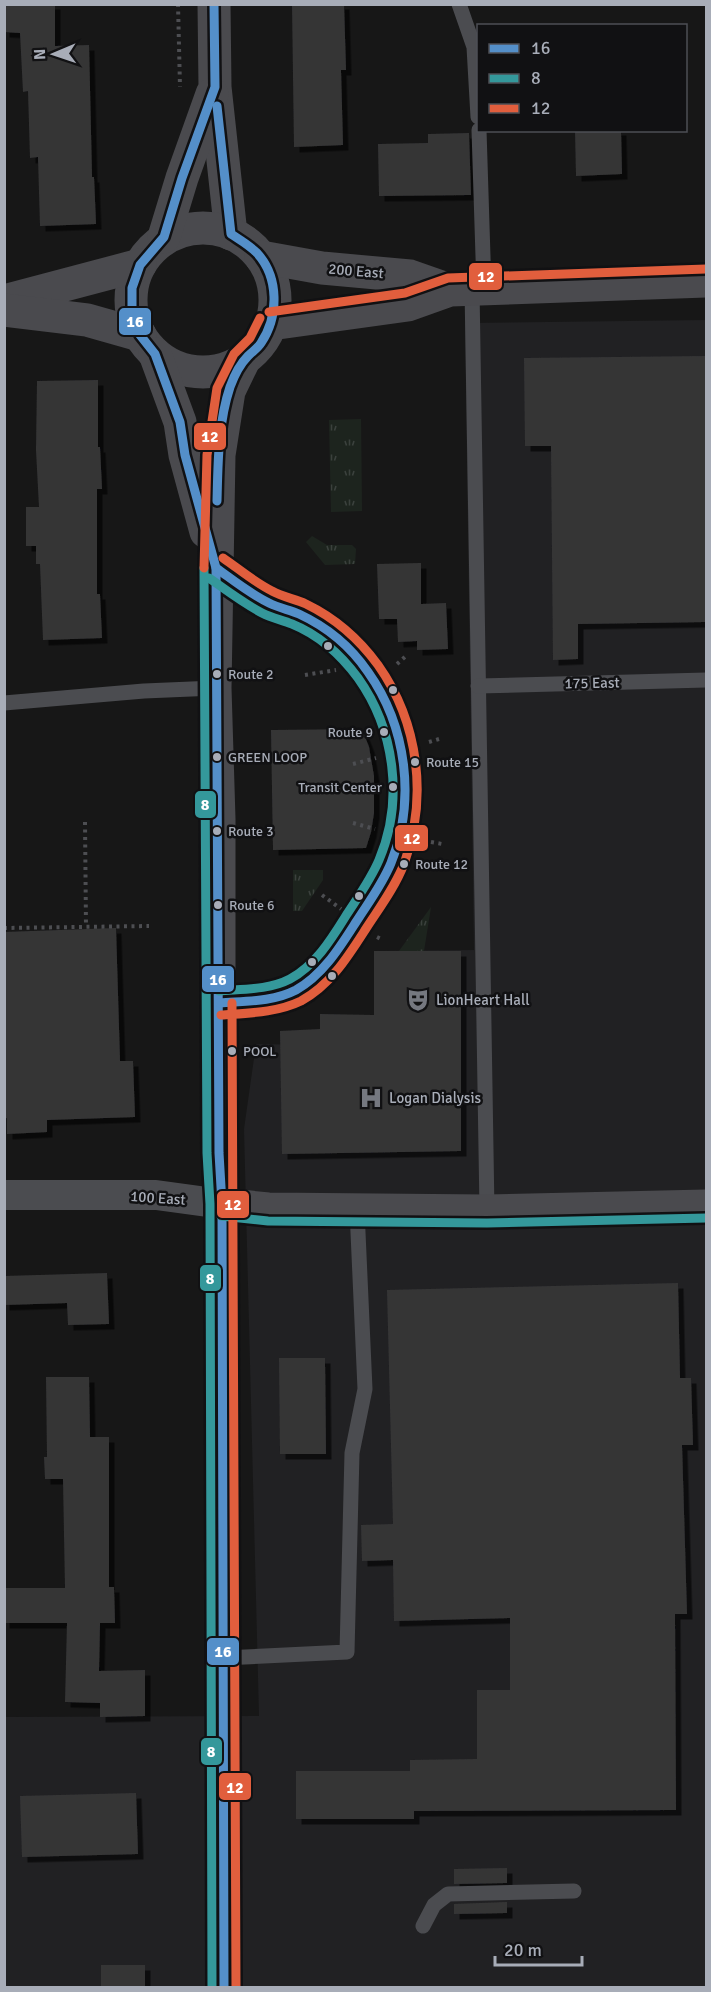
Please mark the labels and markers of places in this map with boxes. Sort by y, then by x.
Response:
unlabelled marker [322,640,334,652]
place label: Route 2 [228,666,274,683]
marker: Route 2 [211,668,223,680]
unlabelled marker [387,684,399,696]
place label: Route 9 [327,724,373,741]
marker: Route 9 [378,726,390,738]
place label: GREEN LOOP [228,749,307,766]
marker: GREEN LOOP [211,751,223,763]
place label: Route 15 [426,754,479,771]
marker: Route 15 [409,756,421,768]
place label: Transit Center [298,779,383,796]
marker: Transit Center [387,781,399,793]
place label: Route 3 [228,823,274,840]
marker: Route 3 [211,825,223,837]
place label: Route 12 [415,856,468,873]
marker: Route 12 [398,858,410,870]
unlabelled marker [353,890,365,902]
place label: Route 6 [229,897,275,914]
marker: Route 6 [212,899,224,911]
unlabelled marker [306,956,318,968]
unlabelled marker [326,970,338,982]
theatre icon: LionHeart Hall [405,987,431,1013]
place label: LionHeart Hall [436,991,530,1009]
place label: POOL [243,1043,277,1060]
marker: POOL [226,1045,238,1057]
hospital icon: Logan Dialysis [358,1085,384,1111]
place label: Logan Dialysis [389,1089,482,1107]

